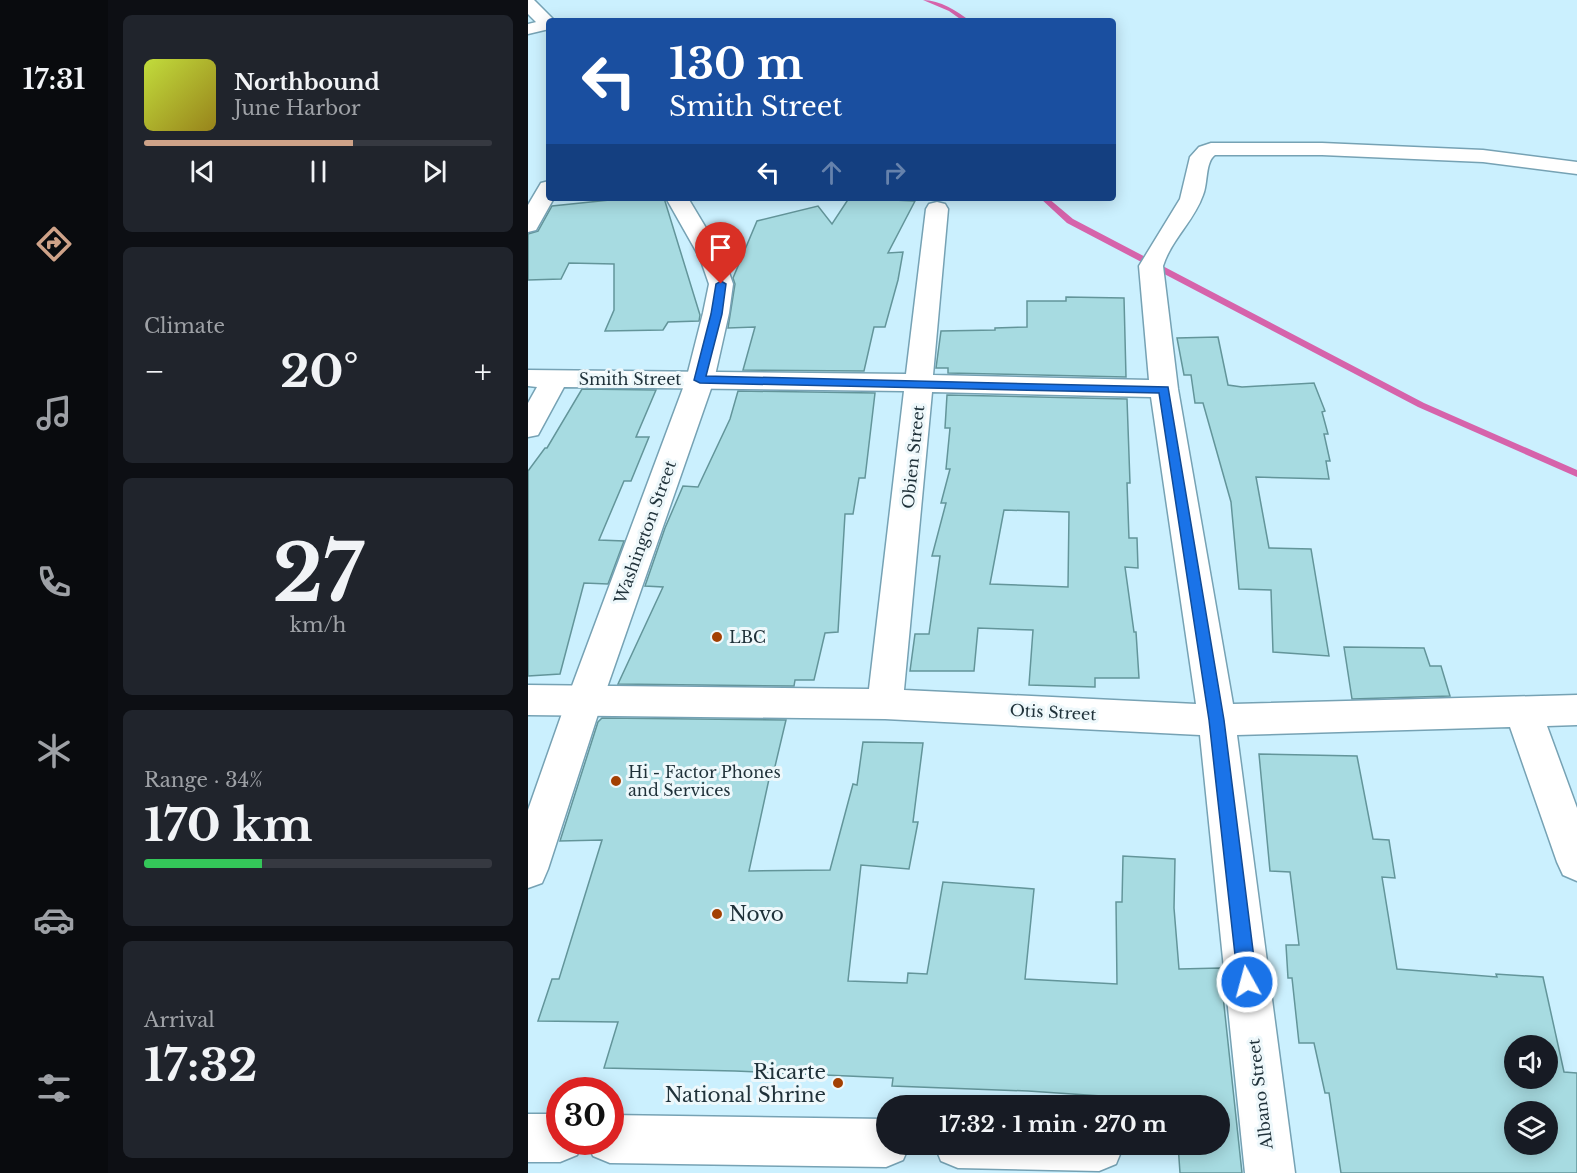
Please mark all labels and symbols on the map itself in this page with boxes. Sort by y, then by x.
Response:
pin [695,222,746,284]
street label: Smith Street [579,369,681,389]
street label: Obien Street [898,404,928,510]
street label: Washington Street [609,458,680,607]
place label: LBC [729,627,766,647]
marker: LBC [710,630,724,644]
street label: Otis Street [1009,700,1097,724]
place label: Hi - Factor Phones and Services [628,762,781,800]
marker: Hi - Factor Phones and Services [609,774,623,788]
place label: Novo [729,902,784,926]
marker: Novo [710,907,724,921]
position arrow [1215,950,1279,1014]
street label: Albano Street [1243,1038,1277,1151]
place label: Ricarte National Shrine [665,1060,826,1107]
marker: Ricarte National Shrine [831,1076,845,1090]
speed limit sign: 30 [546,1077,624,1155]

